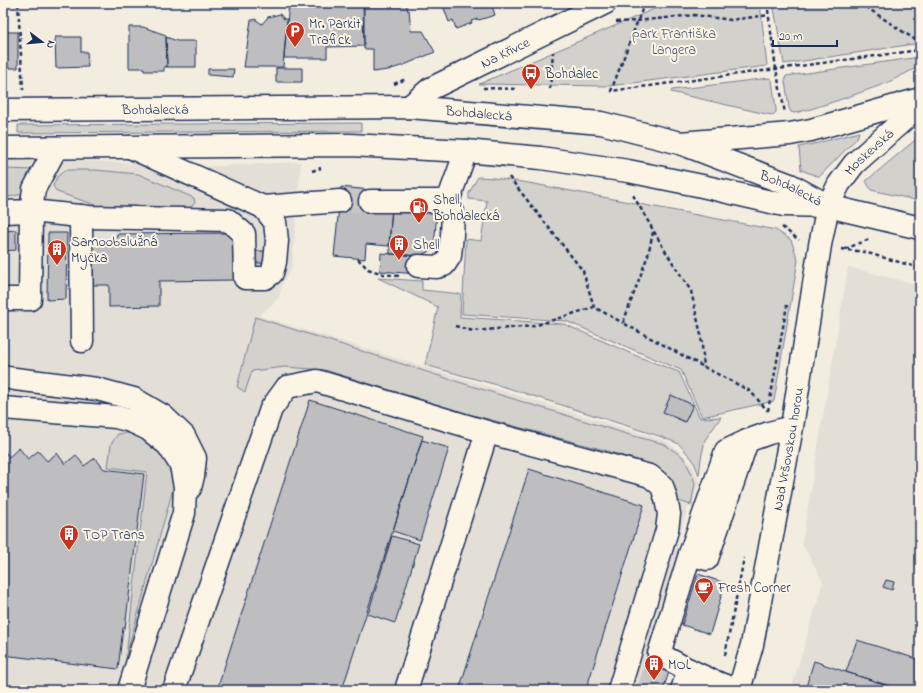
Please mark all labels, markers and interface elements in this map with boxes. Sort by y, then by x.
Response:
place label: Mr. Parkit Trafick [309,14,361,51]
parking icon: Mr. Parkit Trafick [284,20,306,48]
north arrow [22,22,62,62]
scale bar [773,22,837,48]
park label: park Františka Langera [632,24,716,62]
text: 20 m [779,28,802,46]
street label: Na Křivce [477,32,534,75]
text: N [42,39,59,50]
bus stop icon: Bohdalec [520,62,542,90]
place label: Bohdalec [544,64,599,85]
street label: Bohdalecká [121,100,188,121]
street label: Bohdalecká [444,101,513,128]
street label: Moskevská [840,124,899,180]
street label: Bohdalecká [756,165,825,212]
place label: Shell, Bohdalecká [432,190,499,227]
fuel station icon: Shell, Bohdalecká [408,196,430,224]
place label: Samoobslužná Myčka [71,232,157,270]
building icon: Shell [388,233,410,261]
place label: Shell [413,235,440,256]
building icon: Samoobslužná Myčka [46,238,68,266]
street label: Nad Vršovskou horou [768,386,810,513]
building icon: TOP Trans [58,523,80,551]
place label: TOP Trans [83,525,145,546]
cafe icon: Fresh Corner [693,576,715,604]
place label: Fresh Corner [717,578,791,599]
building icon: MOL [643,653,665,681]
place label: MOL [668,655,692,676]

